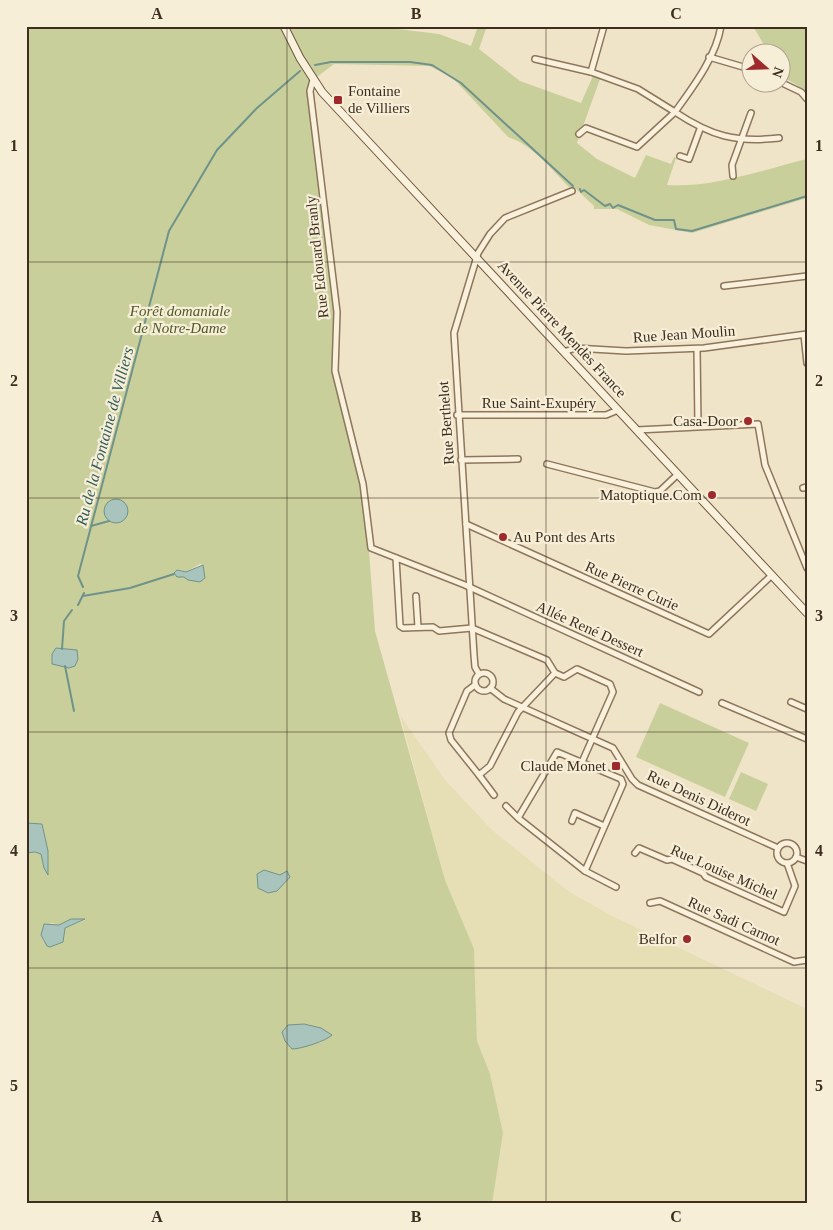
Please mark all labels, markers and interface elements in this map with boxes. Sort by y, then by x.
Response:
text: A [151,5,163,22]
text: B [411,5,422,22]
text: C [670,5,682,22]
north arrow [740,42,790,92]
text: N [769,65,787,80]
place label: Fontaine de Villiers [348,83,410,116]
marker: Fontaine de Villiers [332,94,344,106]
text: 1 [10,137,18,154]
text: 1 [815,137,823,154]
street label: Rue Edouard Branly [303,194,331,319]
street label: Avenue Pierre Mendès France [494,257,630,401]
park label: Forêt domaniale de Notre-Dame [129,303,231,336]
street label: Rue Jean Moulin [632,322,736,346]
water label: Ru de la Fontaine de Villiers [72,345,137,528]
text: 2 [10,372,18,389]
text: 2 [815,372,823,389]
street label: Rue Berthelot [435,380,457,465]
street label: Rue Saint-Exupéry [482,395,597,411]
place label: Casa-Door [673,413,738,429]
marker: Casa-Door [742,415,754,427]
place label: Matoptique.Com [600,487,702,503]
marker: Matoptique.Com [706,489,718,501]
place label: Au Pont des Arts [513,529,615,545]
marker: Au Pont des Arts [497,531,509,543]
street label: Rue Pierre Curie [583,558,682,614]
street label: Allée René Dessert [534,598,647,660]
text: 3 [10,607,18,624]
text: 3 [815,607,823,624]
place label: Claude Monet [521,758,607,774]
marker: Claude Monet [610,760,622,772]
street label: Rue Denis Diderot [645,767,754,829]
street label: Rue Louise Michel [668,841,780,903]
text: 4 [10,842,18,859]
text: 4 [815,842,823,859]
street label: Rue Sadi Carnot [685,894,783,949]
place label: Belfor [639,931,677,947]
marker: Belfor [681,933,693,945]
text: 5 [10,1077,18,1094]
text: 5 [815,1077,823,1094]
text: A [151,1208,163,1225]
text: B [411,1208,422,1225]
text: C [670,1208,682,1225]

